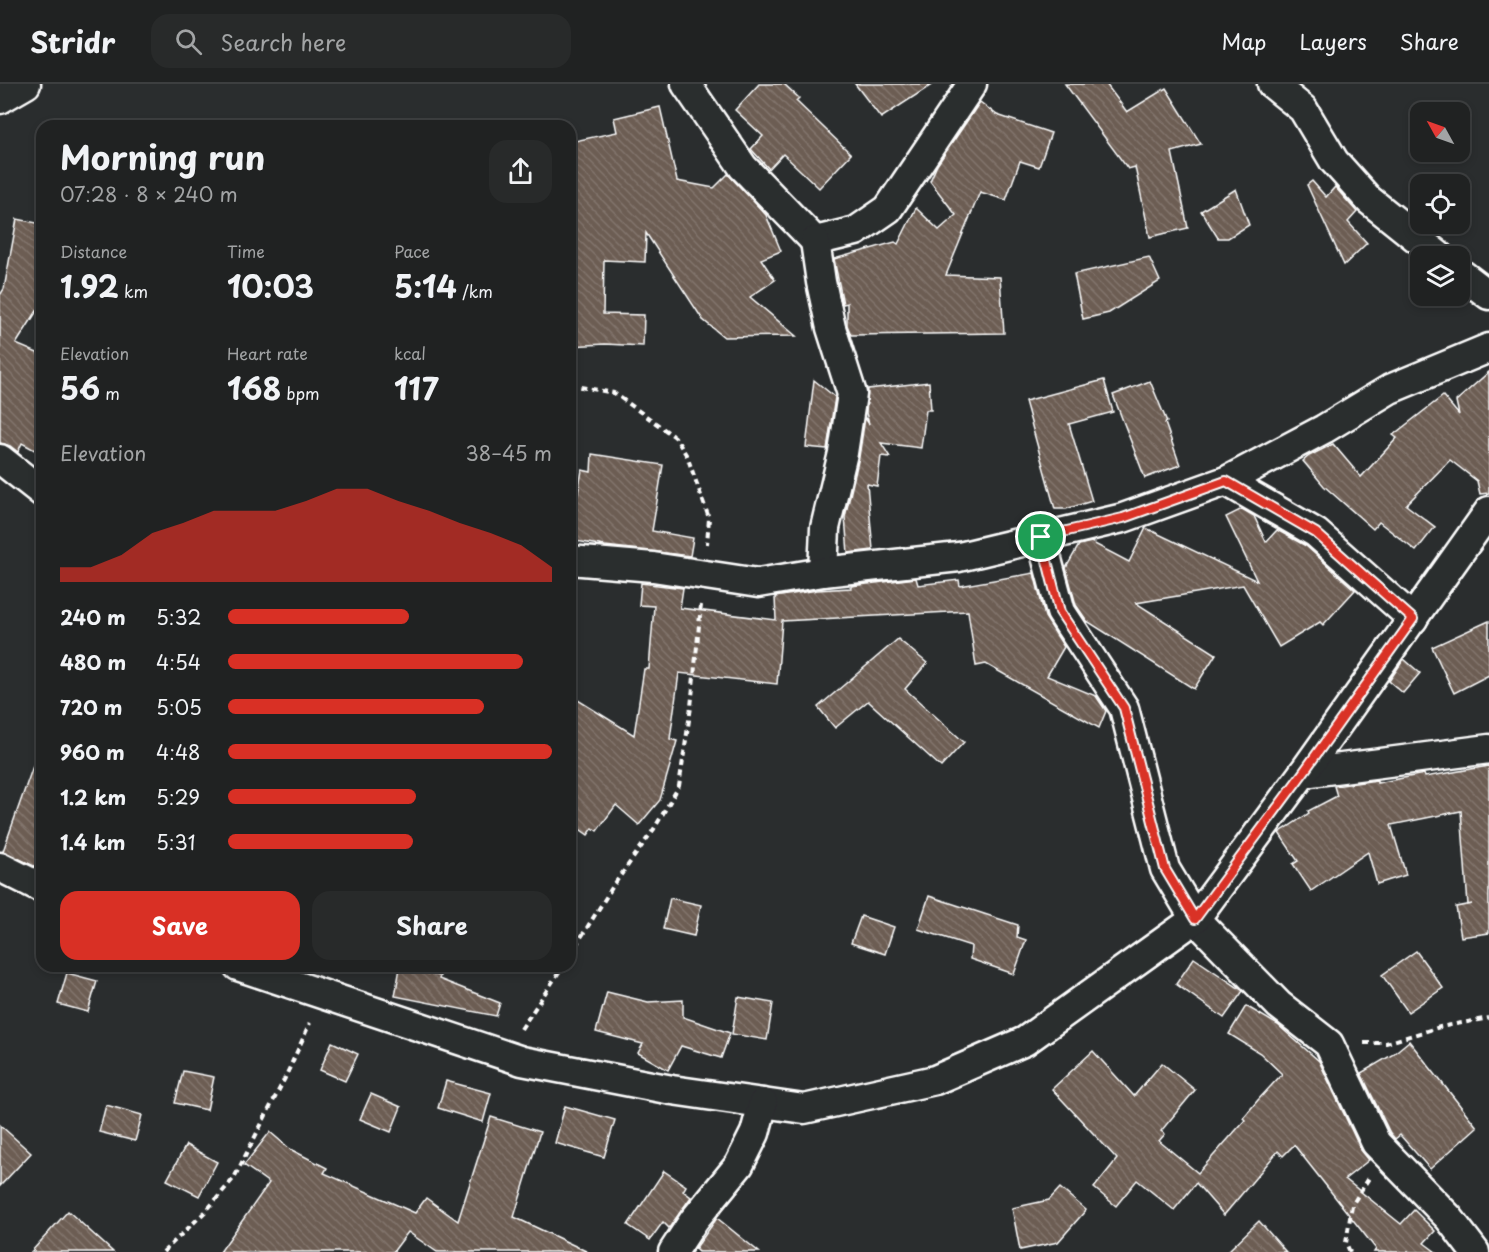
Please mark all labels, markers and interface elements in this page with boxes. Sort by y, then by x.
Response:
search box [151,14,571,68]
text: Stridr [30,20,115,63]
icon: search [172,25,205,58]
text: Search here [220,25,346,58]
text: Map [1222,25,1266,57]
text: Layers [1299,25,1367,57]
text: Share [1400,25,1459,57]
north arrow [1410,102,1470,162]
map controls [1410,102,1470,306]
text: Morning run [60,131,265,181]
button: share [489,140,552,203]
button: locate [1410,174,1470,234]
text: 07:28 · 8 × 240 m [60,179,238,209]
text: Distance [60,239,127,263]
text: Time [227,239,265,263]
text: Pace [394,239,430,263]
button: layers [1410,246,1470,306]
text: 1.92 [60,263,119,308]
text: 10:03 [227,263,314,308]
text: 5:14 [394,263,457,308]
text: km [119,279,148,303]
text: /km [457,279,493,303]
text: Elevation [60,341,129,365]
text: Heart rate [227,341,308,365]
text: kcal [394,341,426,365]
text: 56 [60,365,100,410]
text: 168 [227,365,281,410]
text: 117 [394,365,439,410]
text: m [100,381,120,405]
text: bpm [281,381,320,405]
text: Elevation [60,438,146,468]
text: 38–45 m [466,438,552,468]
pin [1015,511,1066,562]
icon: arrive [1024,520,1057,553]
text: 240 m [60,602,126,632]
text: 5:32 [156,602,201,632]
text: 480 m [60,647,126,677]
text: 4:54 [156,647,201,677]
text: 720 m [60,692,122,722]
text: 5:05 [156,692,202,722]
text: 960 m [60,737,125,767]
text: 4:48 [156,737,200,767]
text: 1.2 km [60,782,126,812]
text: 5:29 [156,782,200,812]
text: 1.4 km [60,827,126,857]
text: 5:31 [156,827,196,857]
button: Save [60,891,300,960]
button: Share [312,891,552,960]

